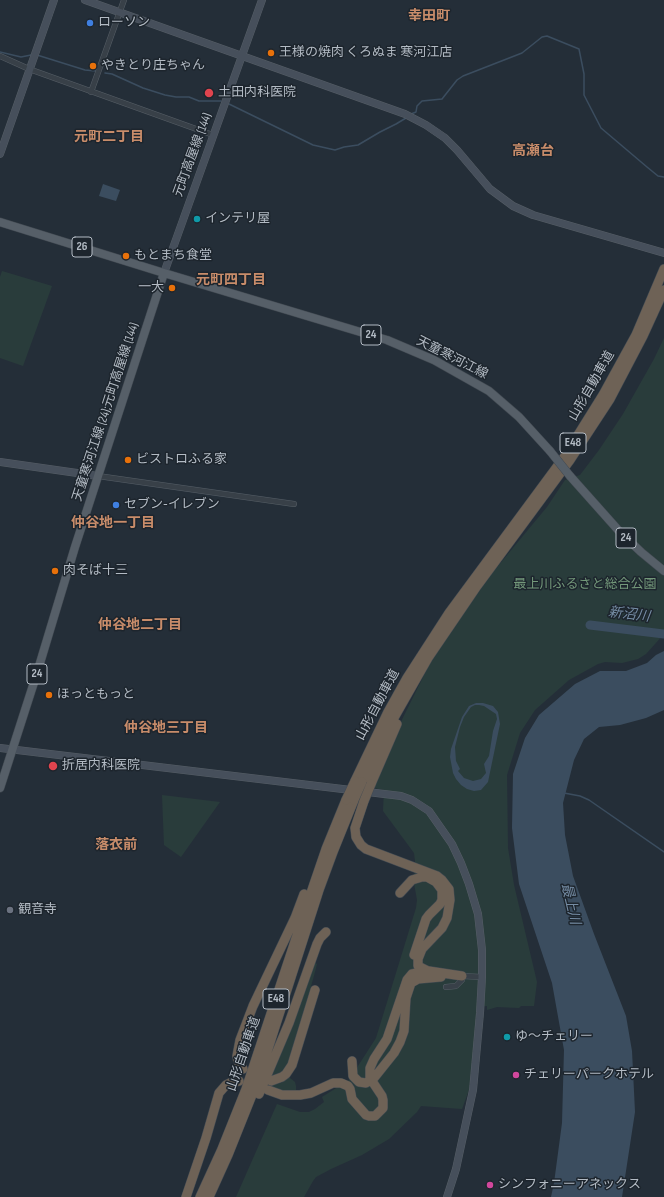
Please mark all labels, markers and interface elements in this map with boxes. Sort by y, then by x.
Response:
district label: 幸田町 [408,8,450,24]
place label: ローソン [98,15,150,31]
marker: ローソン [85,18,95,28]
place label: 王様の焼肉 くろぬま 寒河江店 [279,45,452,61]
marker: 王様の焼肉 くろぬま 寒河江店 [266,48,276,58]
place label: やきとり庄ちゃん [101,58,205,74]
marker: やきとり庄ちゃん [88,61,98,71]
place label: 土田内科医院 [218,85,296,101]
marker: 土田内科医院 [203,87,215,99]
street label: 元町高屋線 (144) [171,111,215,199]
district label: 元町二丁目 [74,129,144,145]
district label: 高瀬台 [512,143,554,159]
place label: インテリ屋 [205,211,270,227]
marker: インテリ屋 [192,214,202,224]
road number: 26 [72,237,92,257]
place label: もとまち食堂 [134,248,212,264]
marker: もとまち食堂 [121,251,131,261]
district label: 元町四丁目 [196,272,266,288]
place label: 一大 [138,280,164,296]
marker: 一大 [167,283,177,293]
street label: 天童寒河江線 (24);元町高屋線 (144) [70,321,142,503]
road number: 24 [361,325,381,345]
street label: 天童寒河江線 [414,333,490,383]
street label: 山形自動車道 [566,348,618,424]
road number: E48 [560,433,586,453]
place label: ビストロふる家 [136,452,227,468]
marker: ビストロふる家 [123,455,133,465]
place label: セブン-イレブン [124,497,220,513]
marker: セブン-イレブン [111,500,121,510]
district label: 仲谷地一丁目 [71,515,155,531]
road number: 24 [616,528,636,548]
place label: 肉そば十三 [63,563,128,579]
marker: 肉そば十三 [50,566,60,576]
park label: 最上川ふるさと総合公園 [514,577,656,593]
water label: 新沼川 [607,604,651,626]
district label: 仲谷地二丁目 [98,617,182,633]
road number: 24 [27,664,47,684]
street label: 山形自動車道 [353,667,403,743]
place label: ほっともっと [57,687,135,703]
marker: ほっともっと [44,690,54,700]
district label: 仲谷地三丁目 [124,720,208,736]
place label: 折居内科医院 [62,758,140,774]
marker: 折居内科医院 [47,760,59,772]
district label: 落衣前 [95,837,137,853]
water label: 最上川 [557,882,583,926]
place label: 観音寺 [18,902,57,918]
marker: 観音寺 [5,905,15,915]
road number: E48 [263,989,289,1009]
street label: 山形自動車道 [224,1015,264,1093]
place label: ゆ～チェリー [515,1029,593,1045]
marker: ゆ～チェリー [502,1032,512,1042]
place label: チェリーパークホテル [524,1067,654,1083]
marker: チェリーパークホテル [511,1070,521,1080]
place label: シンフォニーアネックス [498,1177,641,1193]
marker: シンフォニーアネックス [485,1180,495,1190]

